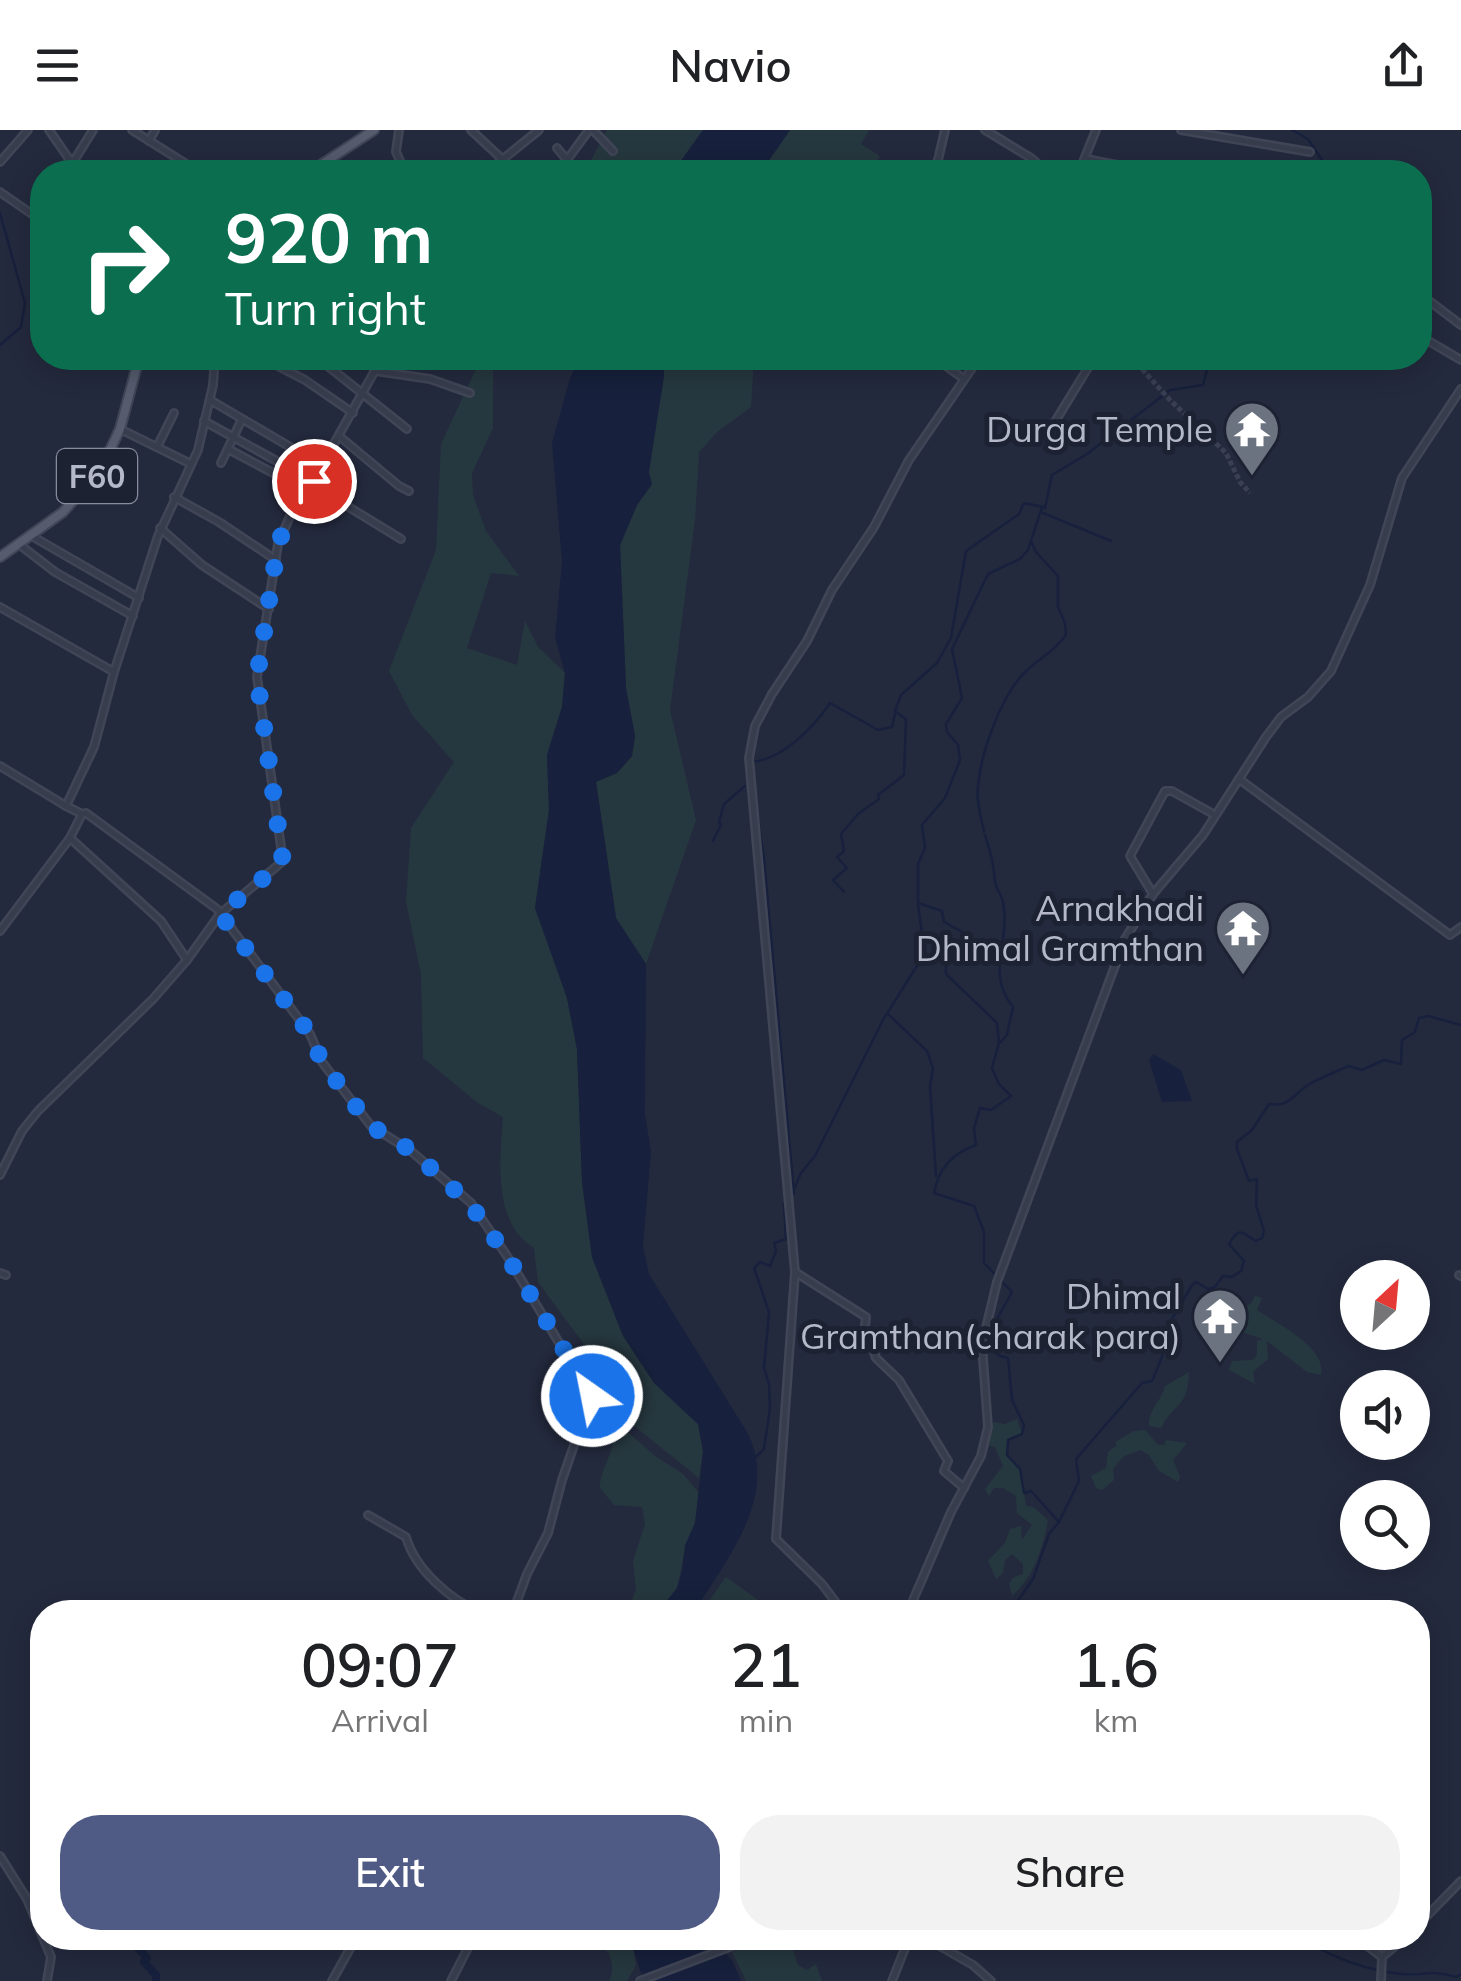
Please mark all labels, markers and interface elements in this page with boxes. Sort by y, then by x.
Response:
text: Navio [669,37,792,93]
icon: menu [30,38,85,93]
icon: share [1376,38,1431,93]
text: 920 m [225,193,433,281]
icon: right [60,200,190,330]
text: Turn right [225,280,426,336]
temple icon: Durga Temple [1222,399,1282,478]
place label: Durga Temple [986,407,1213,451]
pin [272,439,357,524]
road number: F60 [57,449,137,503]
icon: arrive [287,454,342,509]
place label: Arnakhadi Dhimal Gramthan [916,886,1204,970]
temple icon: Arnakhadi Dhimal Gramthan [1213,898,1273,977]
north arrow [1340,1260,1430,1350]
map controls [1340,1260,1430,1570]
place label: Dhimal Gramthan(charak para) [800,1274,1181,1358]
temple icon: Dhimal Gramthan(charak para) [1190,1286,1250,1365]
position arrow [540,1344,644,1448]
button: sound [1340,1370,1430,1460]
button: search [1340,1480,1430,1570]
text: 09:07 [301,1627,459,1702]
text: 21 [730,1627,802,1702]
text: 1.6 [1073,1627,1159,1702]
text: Arrival [331,1700,429,1740]
text: min [739,1700,793,1740]
text: km [1094,1700,1138,1740]
button: Exit [60,1815,720,1930]
button: Share [740,1815,1400,1930]

